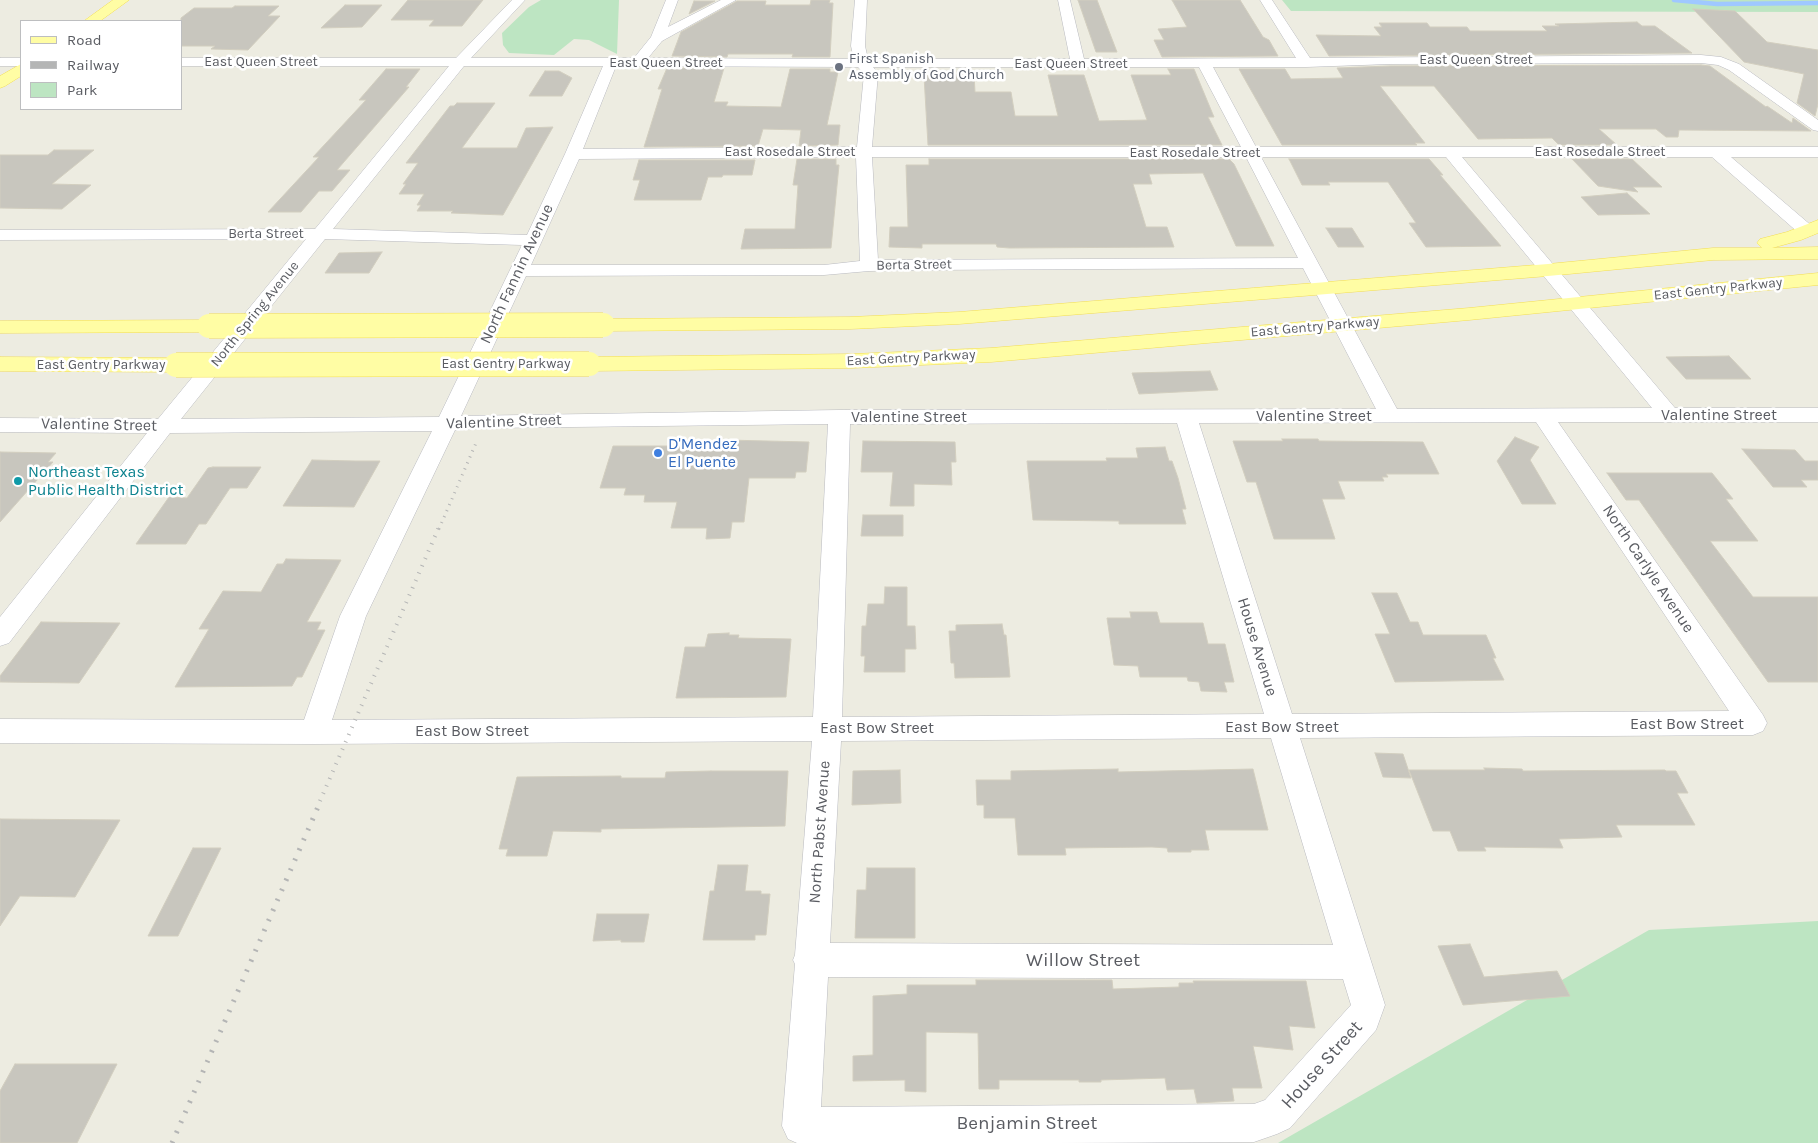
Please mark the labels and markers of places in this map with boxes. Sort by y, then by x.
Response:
place label: First Spanish Assembly of God Church [849,51,1004,84]
marker: First Spanish Assembly of God Church [833,61,845,73]
place label: D'Mendez El Puente [668,434,737,472]
marker: D'Mendez El Puente [652,447,664,459]
place label: Northeast Texas Public Health District [28,462,184,500]
marker: Northeast Texas Public Health District [12,475,24,487]

